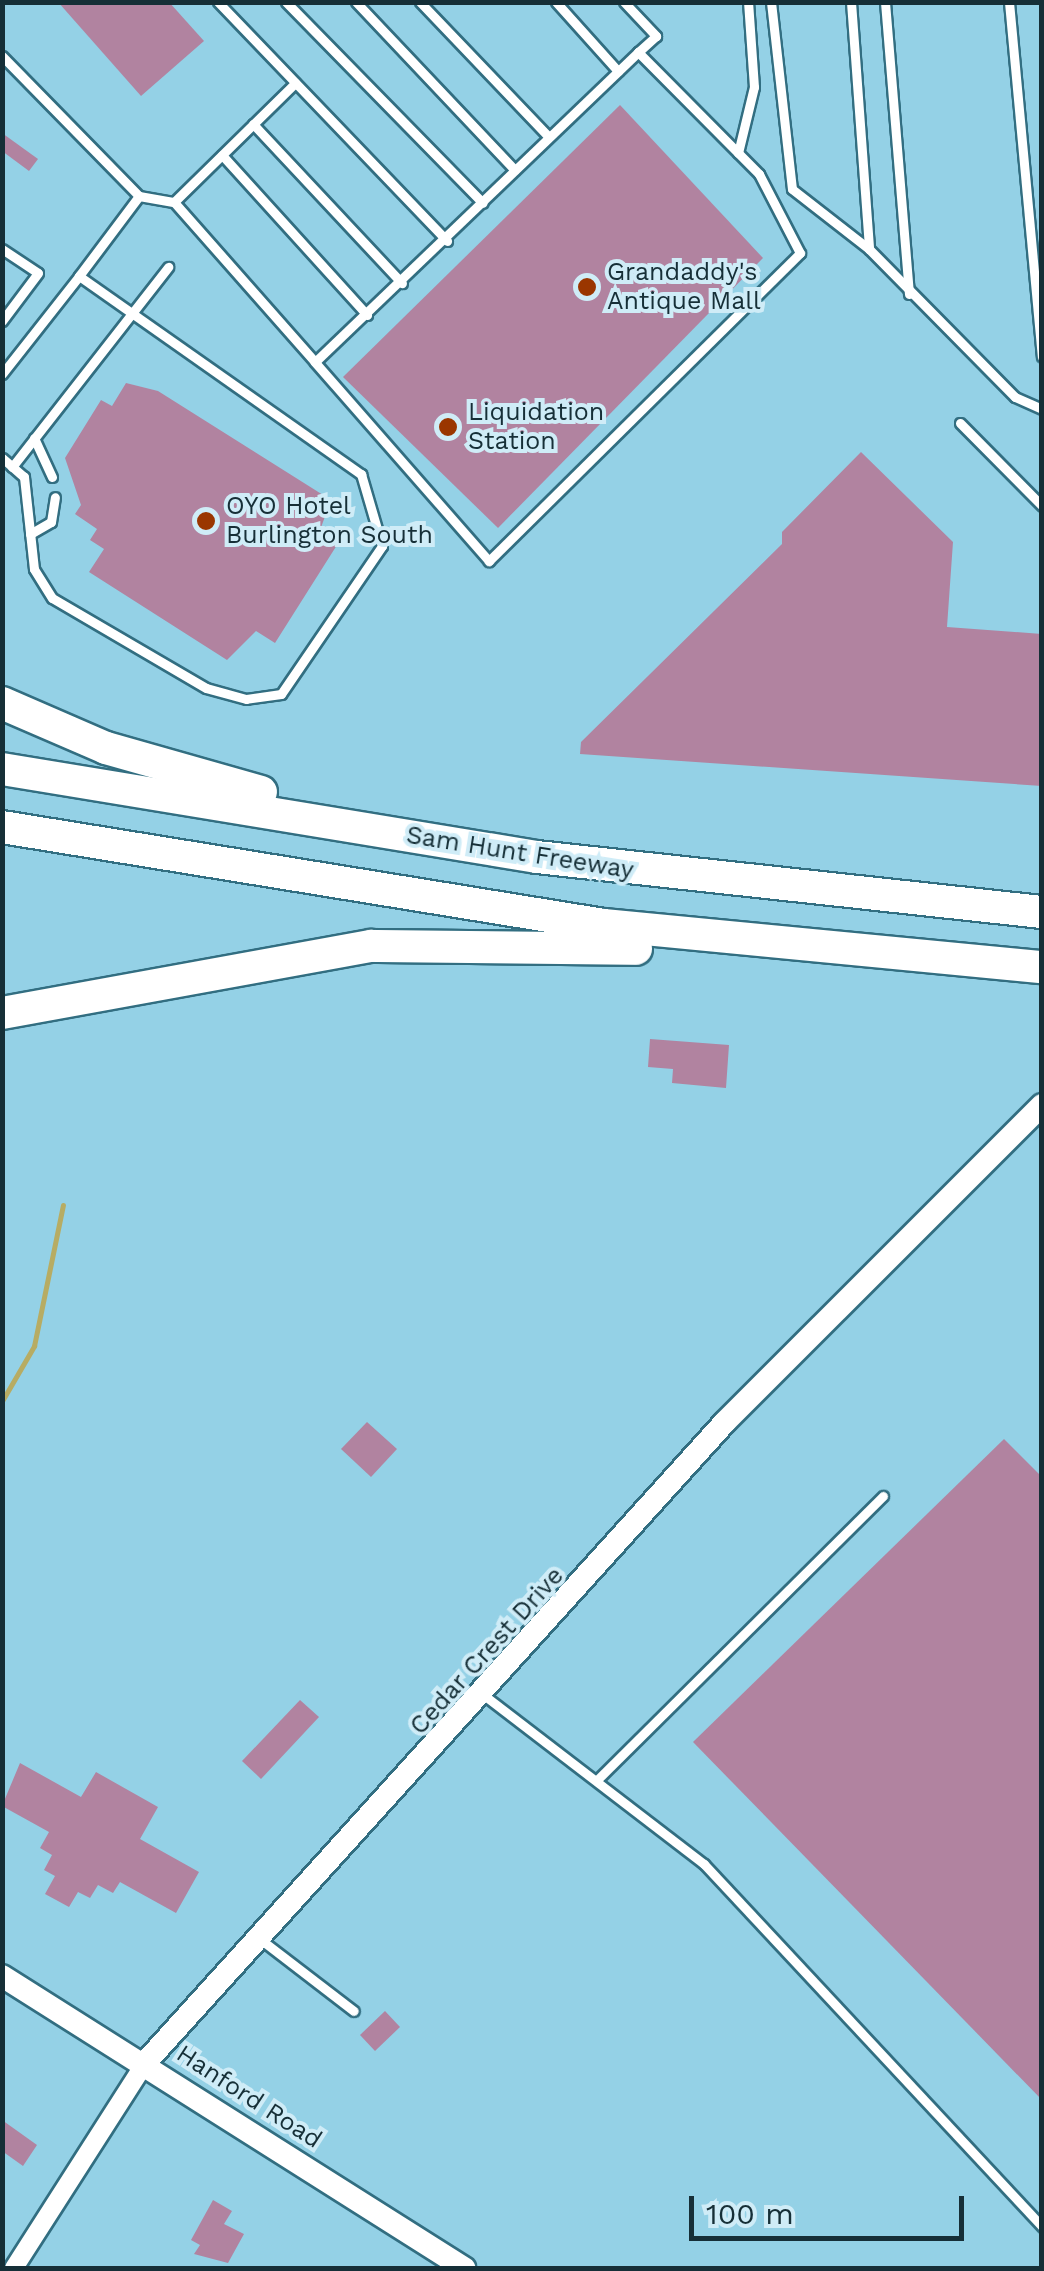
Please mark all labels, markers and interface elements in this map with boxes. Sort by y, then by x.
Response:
place label: Grandaddy's Antique Mall [607,258,761,317]
marker: Grandaddy's Antique Mall [576,276,598,298]
place label: Liquidation Station [468,398,604,457]
marker: Liquidation Station [437,416,459,438]
place label: OYO Hotel Burlington South [226,492,433,551]
marker: OYO Hotel Burlington South [195,510,217,532]
street label: Sam Hunt Freeway [404,820,636,886]
street label: Cedar Crest Drive [404,1561,570,1741]
street label: Hanford Road [171,2039,327,2155]
scale bar [694,2176,969,2238]
text: 100 m [706,2196,794,2231]

